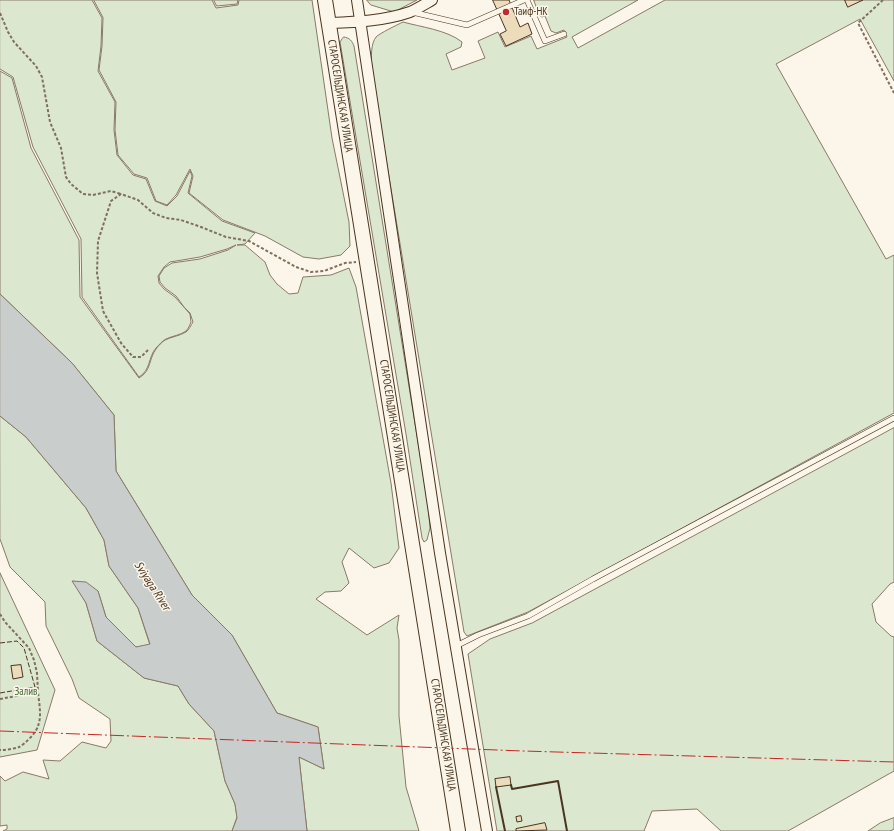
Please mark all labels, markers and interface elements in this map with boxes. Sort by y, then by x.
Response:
place label: Таиф-НК [514,5,548,19]
marker: Таиф-НК [501,7,511,17]
street label: СТАРОСЕЛЬДИНСКАЯ УЛИЦА [325,39,355,153]
street label: СТАРОСЕЛЬДИНСКАЯ УЛИЦА [377,359,407,473]
water label: Sviyaga River [131,559,173,613]
street label: СТАРОСЕЛЬДИНСКАЯ УЛИЦА [428,678,458,792]
park label: Залив [15,685,37,699]

